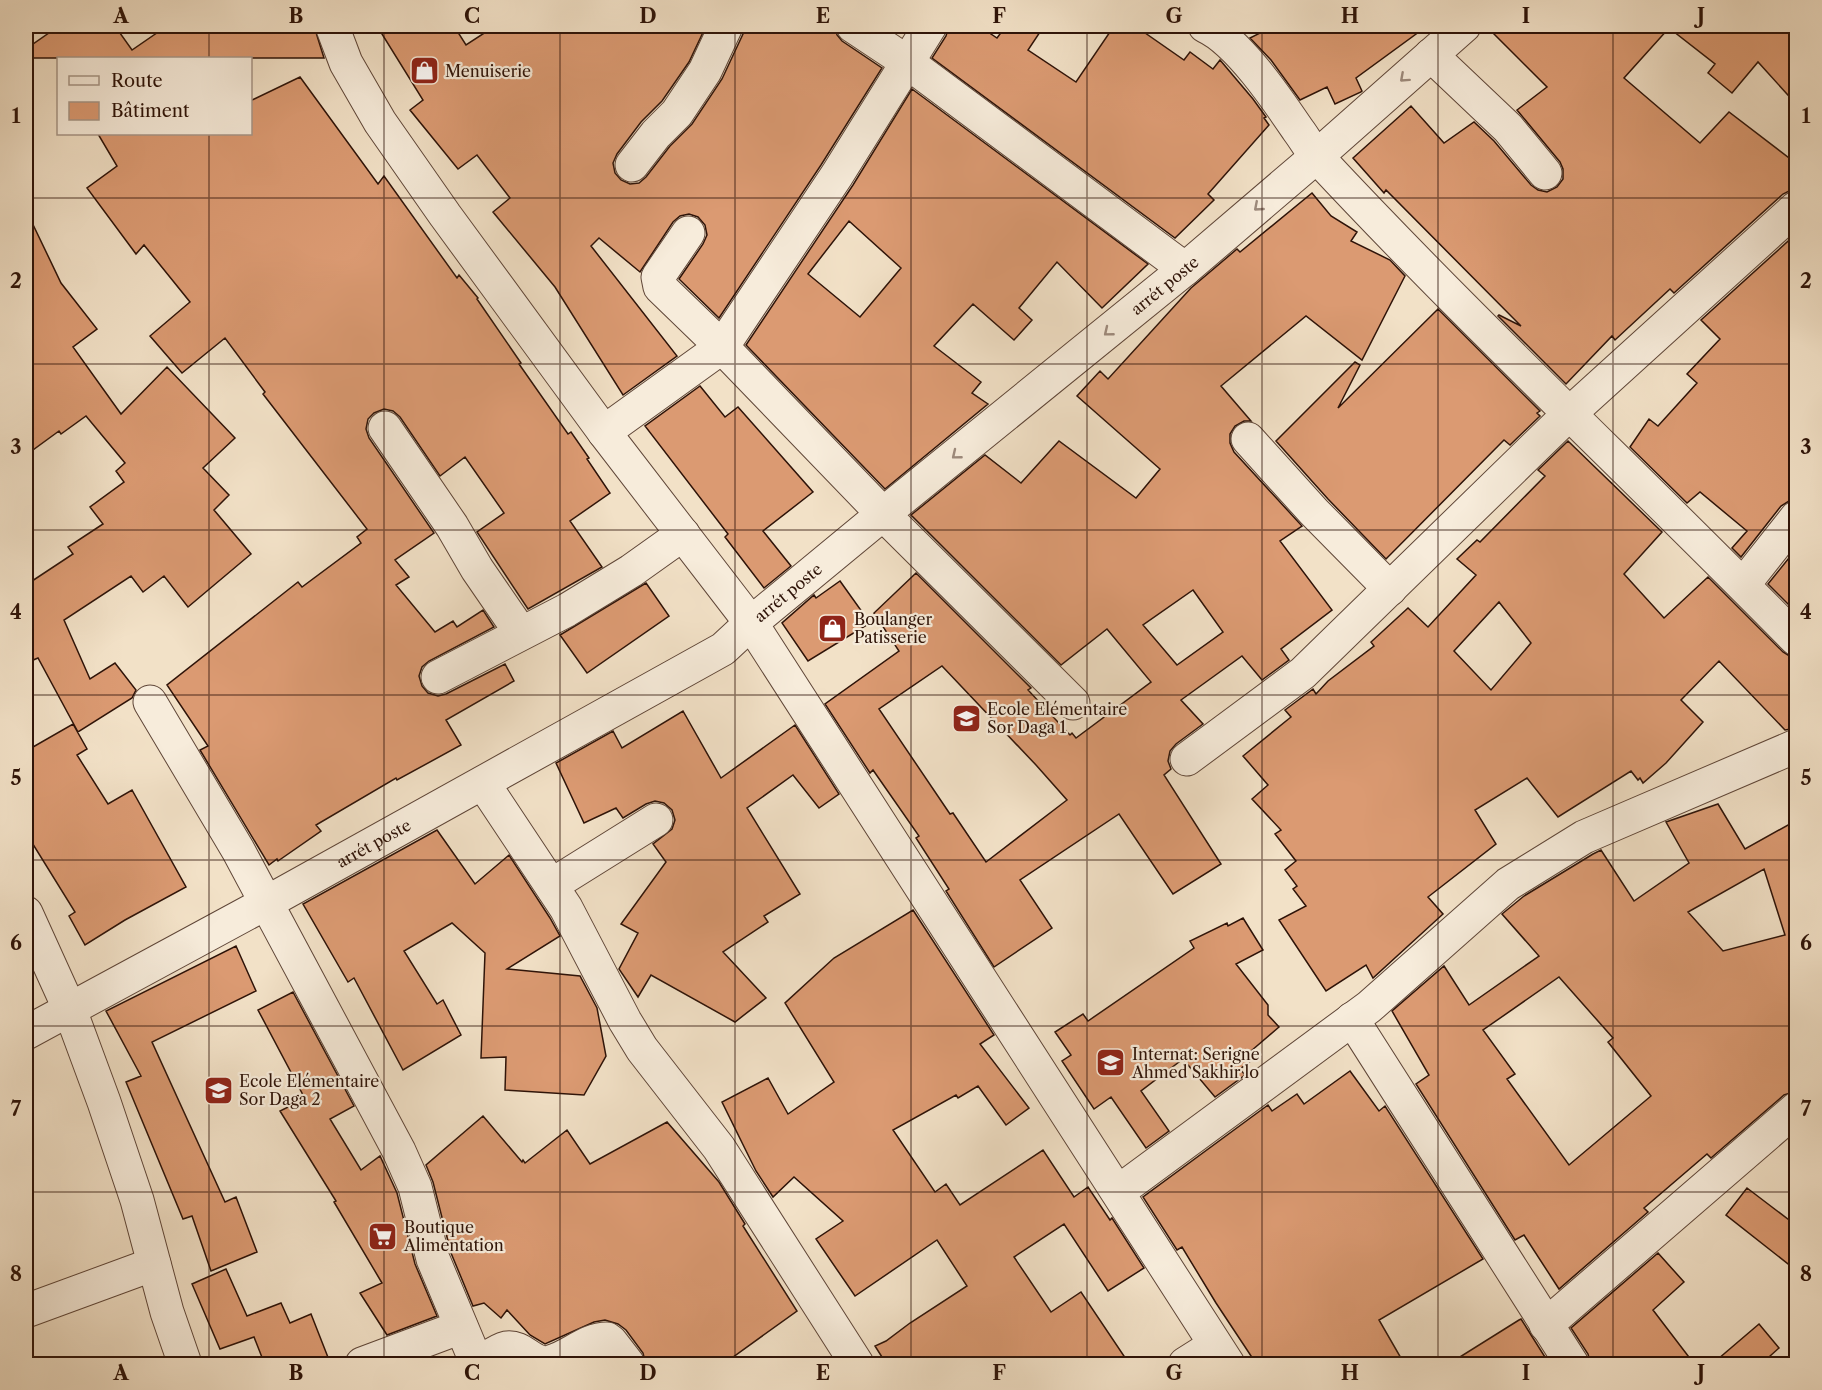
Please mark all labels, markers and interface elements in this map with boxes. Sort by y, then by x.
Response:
text: A [112,4,129,28]
text: B [289,4,304,28]
text: C [464,4,480,28]
text: D [639,4,657,28]
text: E [816,4,830,28]
text: F [992,4,1006,28]
text: G [1166,4,1183,28]
text: H [1341,4,1359,28]
text: I [1522,4,1530,28]
text: J [1693,4,1705,28]
shop icon: Menuiserie [408,55,440,87]
legend [57,57,252,135]
place label: Menuiserie [445,61,531,81]
text: Route [111,70,163,92]
one-way arrow [1400,71,1411,82]
text: Bâtiment [111,100,190,122]
text: 1 [12,104,21,128]
text: 1 [1802,104,1811,128]
one-way arrow [1254,200,1265,211]
street label: arrét poste [1127,252,1203,319]
text: 2 [10,269,22,293]
text: 2 [1800,269,1812,293]
one-way arrow [1104,324,1115,335]
text: 3 [10,435,22,459]
text: 3 [1800,435,1812,459]
one-way arrow [952,447,963,458]
street label: arrét poste [750,559,826,626]
text: 4 [10,600,22,624]
text: 4 [1800,600,1812,624]
place label: Boulanger Patisserie [854,609,932,647]
shop icon: Boulanger Patisserie [817,612,849,644]
place label: Ecole Elémentaire Sor Daga 1 [987,699,1127,737]
school or university icon: Ecole Elémentaire Sor Daga 1 [950,702,982,734]
text: 5 [10,766,22,790]
text: 5 [1800,766,1812,790]
street label: arrét poste [333,815,414,872]
text: 6 [10,931,22,955]
text: 6 [1800,931,1812,955]
place label: Internat: Serigne Ahmed Sakhir lo [1131,1044,1260,1082]
school or university icon: Internat: Serigne Ahmed Sakhir lo [1095,1047,1127,1079]
place label: Ecole Elémentaire Sor Daga 2 [239,1071,379,1109]
school or university icon: Ecole Elémentaire Sor Daga 2 [202,1074,234,1106]
text: 7 [11,1097,22,1121]
text: 7 [1801,1097,1812,1121]
place label: Boutique Alimentation [403,1217,504,1255]
supermarket icon: Boutique Alimentation [367,1220,399,1252]
text: 8 [10,1262,22,1286]
text: 8 [1800,1262,1812,1286]
text: A [112,1361,129,1385]
text: B [289,1361,304,1385]
text: C [464,1361,480,1385]
text: D [639,1361,657,1385]
text: E [816,1361,830,1385]
text: F [992,1361,1006,1385]
text: G [1166,1361,1183,1385]
text: H [1341,1361,1359,1385]
text: I [1522,1361,1530,1385]
text: J [1693,1361,1705,1385]

